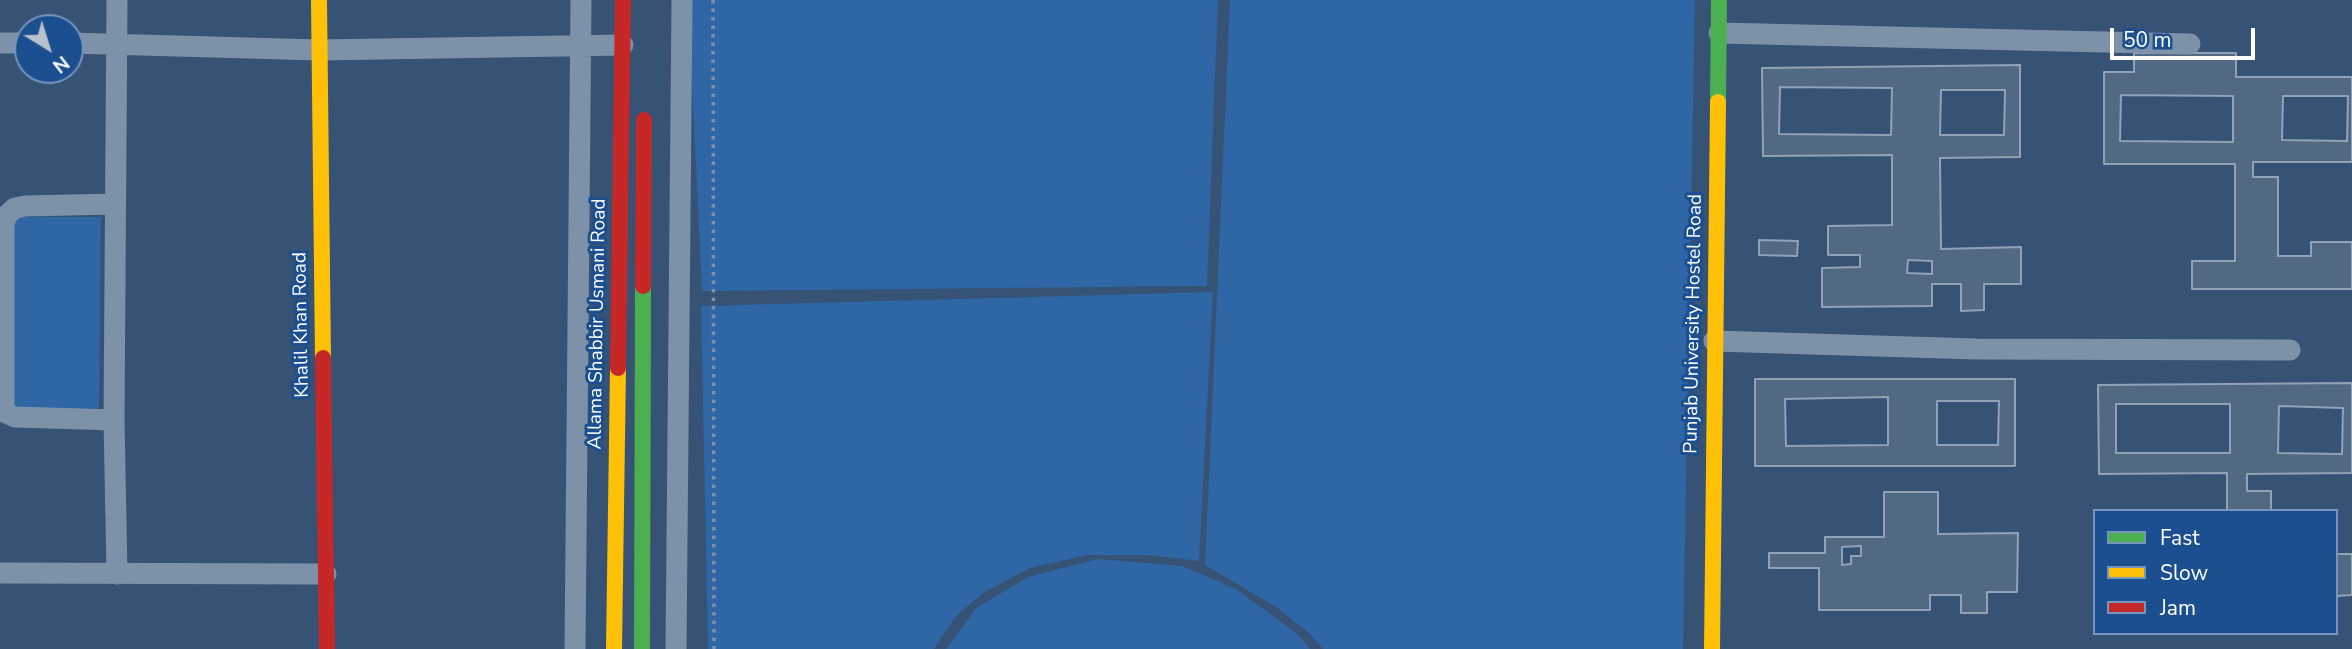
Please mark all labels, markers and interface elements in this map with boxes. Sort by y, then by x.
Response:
north arrow [14,14,84,84]
scale bar [2114,14,2259,58]
text: 50 m [2123,26,2172,54]
text: N [47,49,74,79]
street label: Punjab University Hostel Road [1680,194,1708,454]
street label: Allama Shabbir Usmani Road [584,198,612,450]
street label: Khalil Khan Road [289,252,315,398]
legend [2093,509,2338,635]
text: Fast [2160,524,2200,552]
text: Slow [2160,559,2208,587]
text: Jam [2160,594,2196,622]

